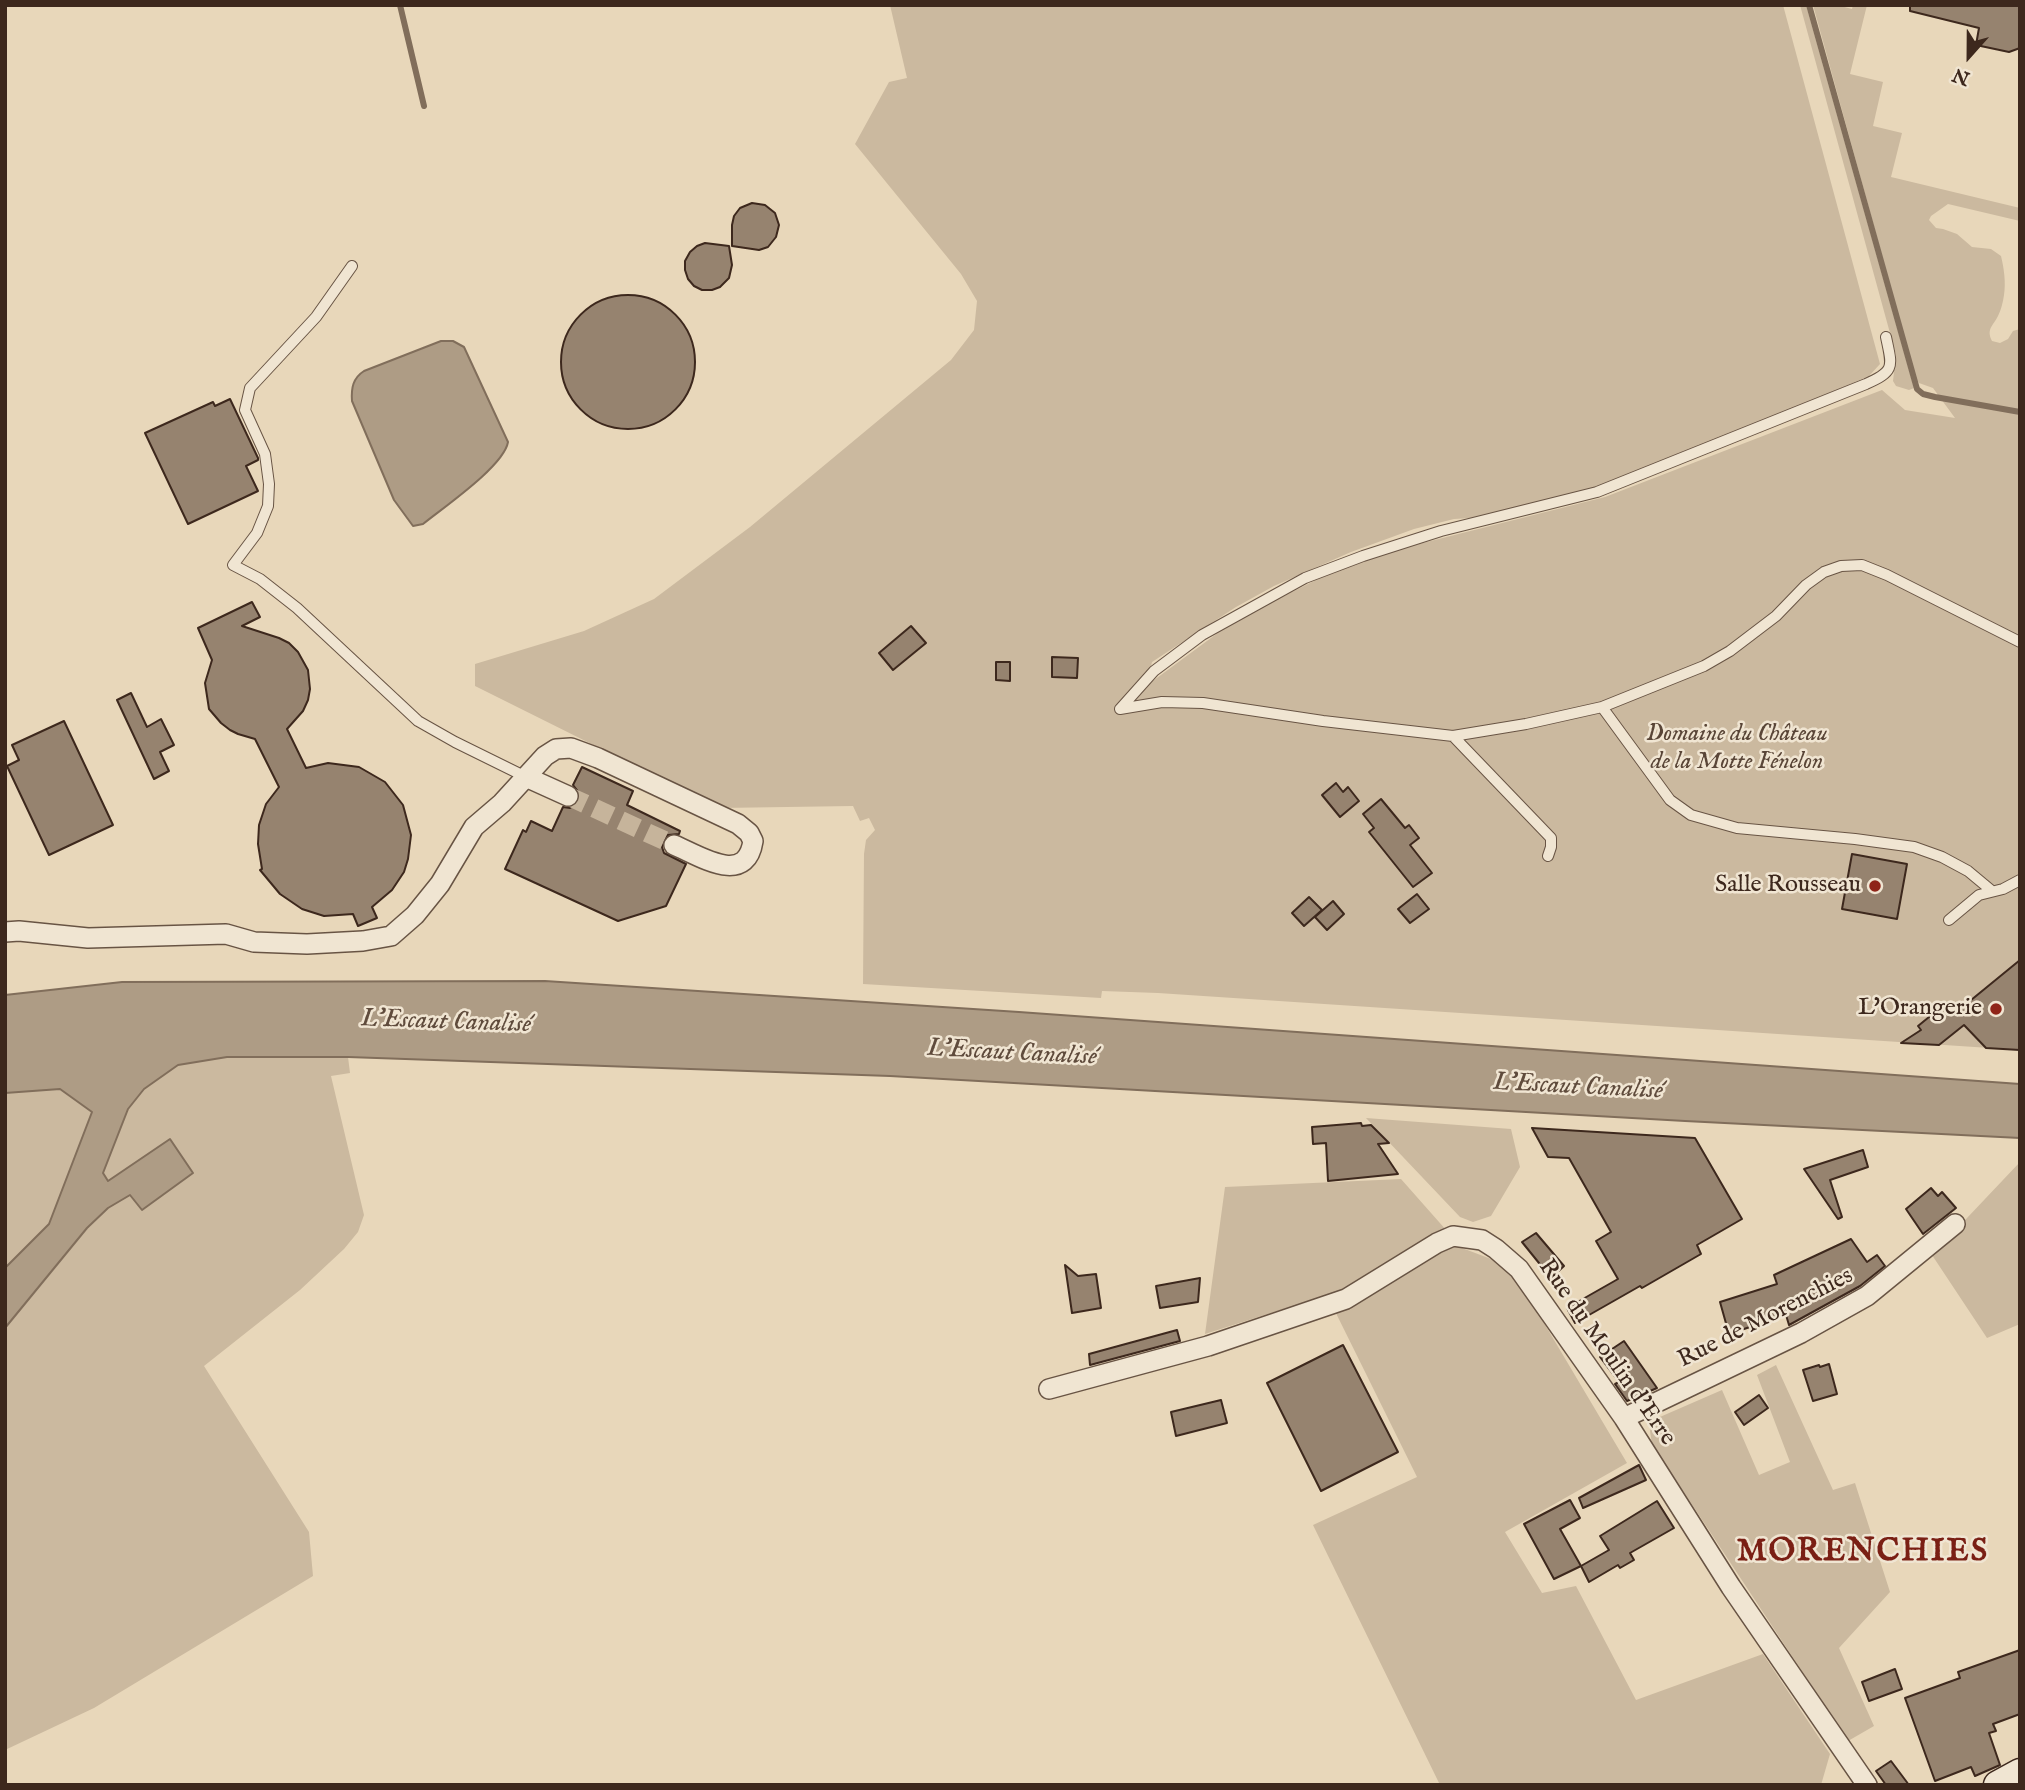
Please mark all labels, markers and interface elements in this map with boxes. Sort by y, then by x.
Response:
north arrow [1934,21,2004,91]
text: N [1950,61,1973,90]
park label: Domaine du Château de la Motte Fénelon [1646,721,1828,777]
place label: Salle Rousseau [1715,872,1861,900]
marker: Salle Rousseau [1867,878,1883,894]
place label: L'Orangerie [1858,995,1982,1023]
marker: L'Orangerie [1988,1001,2004,1017]
water label: L'Escaut Canalisé [360,1004,532,1042]
water label: L'Escaut Canalisé [926,1034,1098,1074]
water label: L'Escaut Canalisé [1492,1068,1664,1108]
street label: Rue du Moulin d'Erre [1531,1254,1681,1452]
street label: Rue de Morenchies [1674,1262,1858,1376]
district label: MORENCHIES [1738,1534,1988,1572]

